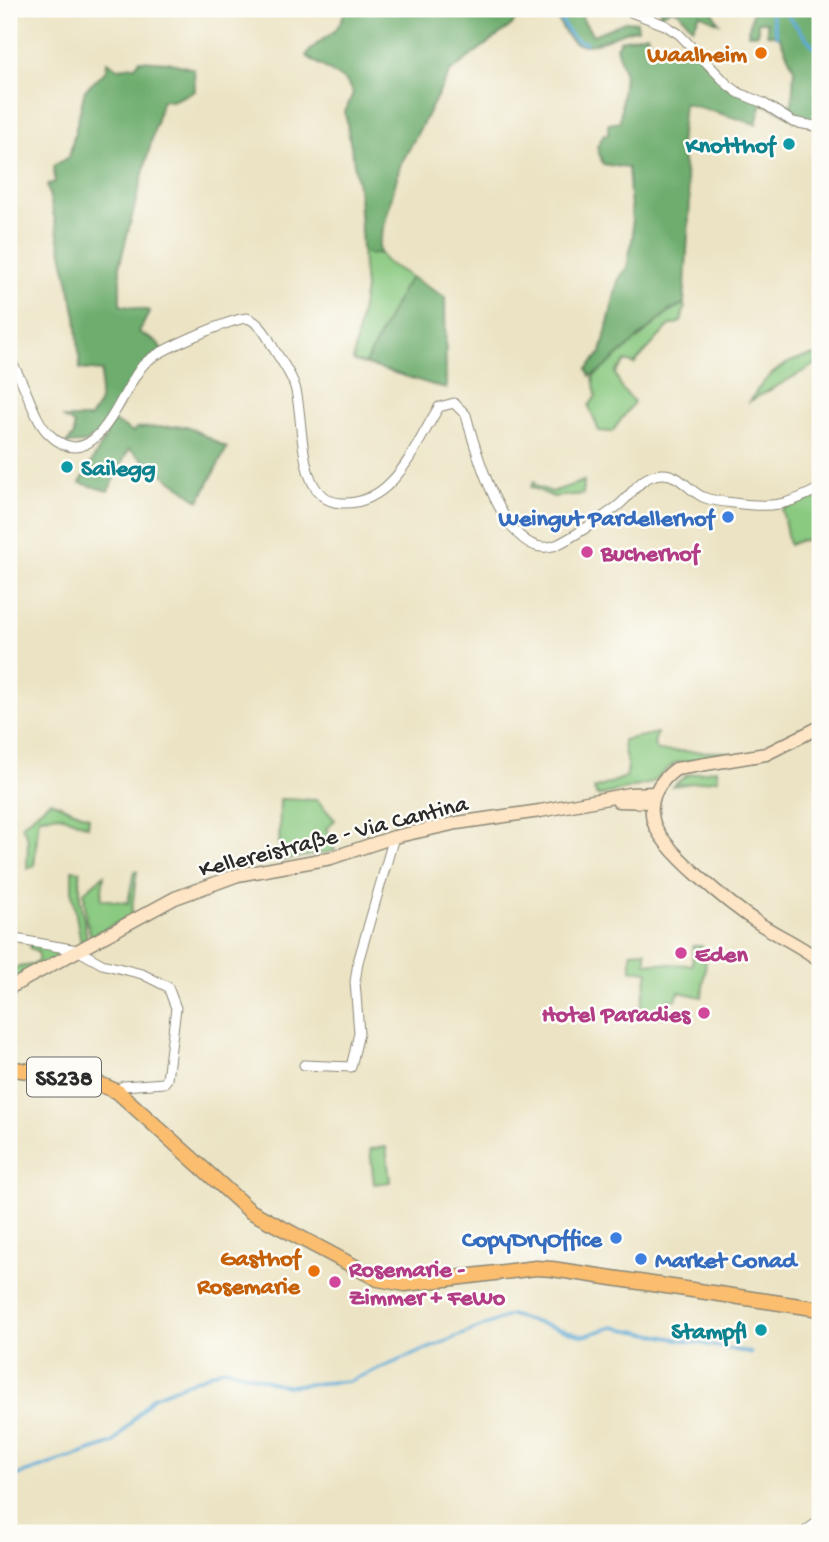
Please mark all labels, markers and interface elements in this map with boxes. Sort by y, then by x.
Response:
place label: Waalheim [646,42,747,71]
marker: Waalheim [753,45,769,61]
place label: Knotthof [685,133,778,162]
marker: Knotthof [781,136,797,152]
place label: Sailegg [81,456,156,485]
marker: Sailegg [59,459,75,475]
place label: Weingut Pardellerhof [498,506,717,535]
marker: Weingut Pardellerhof [720,509,736,525]
place label: Bucherhof [600,541,702,570]
marker: Bucherhof [579,544,595,560]
street label: Kellereistraße - Via Cantina [196,791,472,886]
place label: Eden [695,942,748,971]
marker: Eden [673,945,689,961]
place label: Hotel Paradies [542,1002,691,1031]
marker: Hotel Paradies [696,1005,712,1021]
road number: SS238 [27,1058,101,1096]
place label: CopyDryOffice [462,1227,604,1256]
marker: CopyDryOffice [608,1230,624,1246]
place label: Gasthof Rosemarie [196,1246,303,1303]
place label: Market Conad [655,1248,799,1277]
marker: Market Conad [633,1251,649,1267]
place label: Rosemarie - Zimmer + FeWo [348,1257,506,1314]
marker: Gasthof Rosemarie [306,1263,322,1279]
marker: Rosemarie - Zimmer + FeWo [327,1274,343,1290]
place label: Stampfl [671,1319,747,1348]
marker: Stampfl [753,1322,769,1338]

